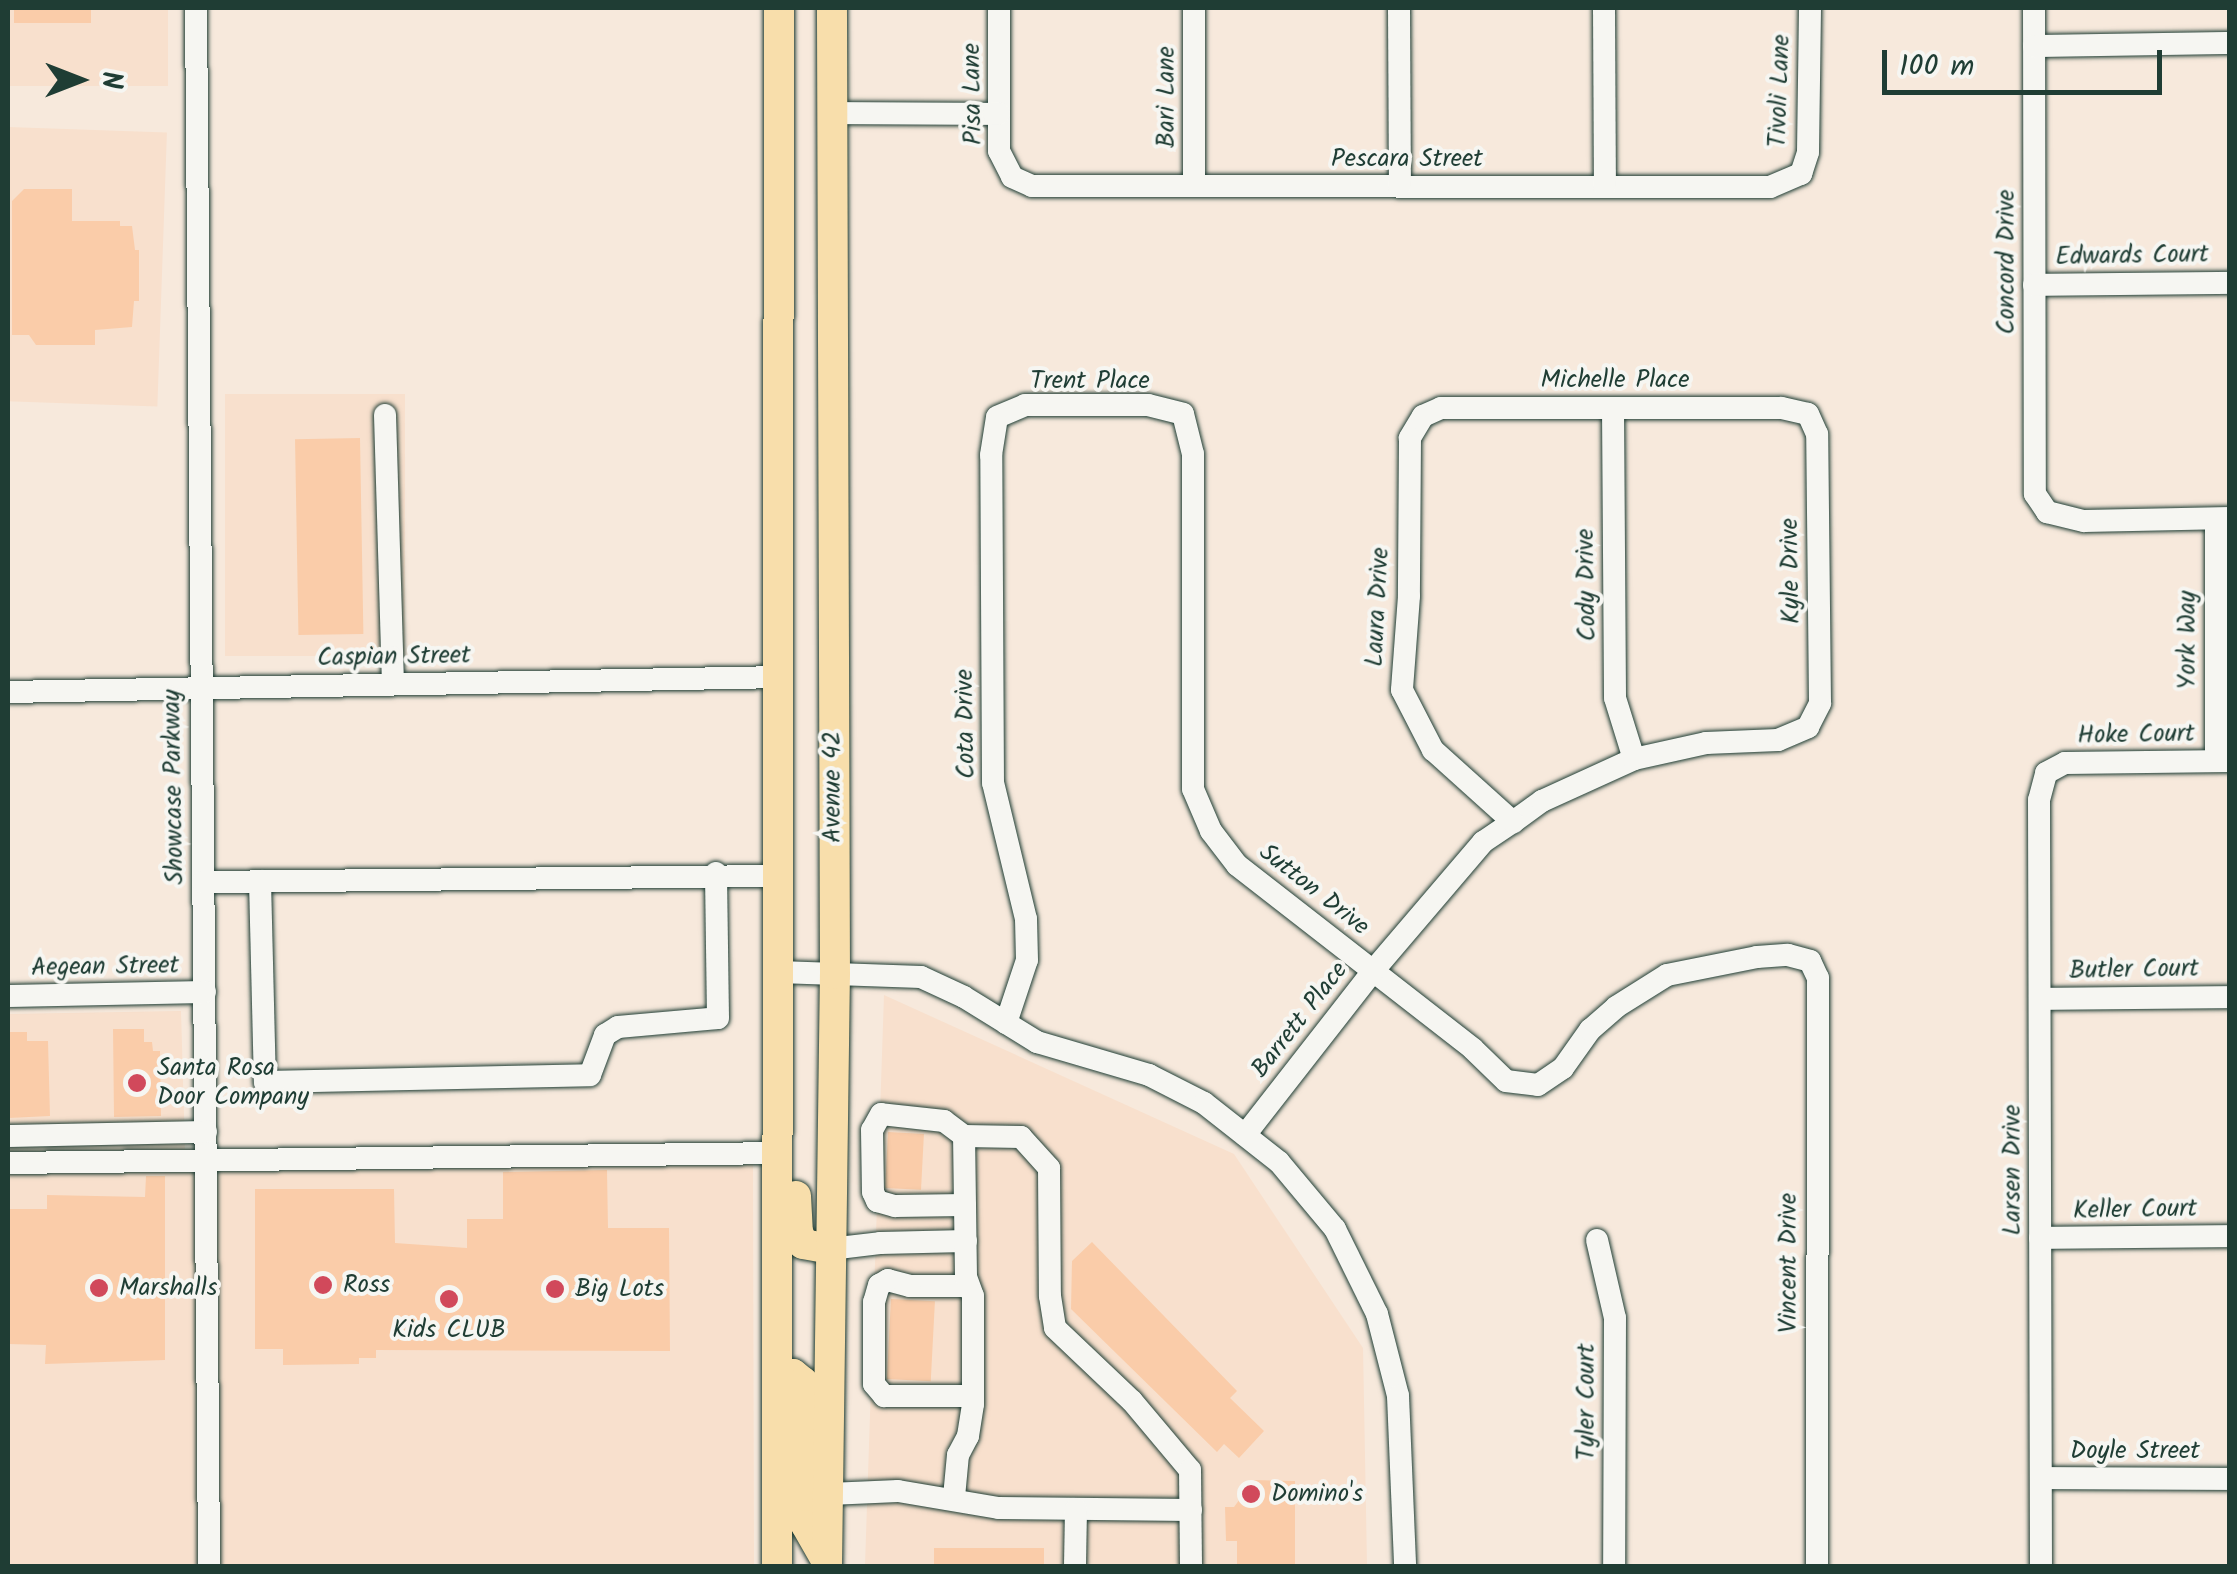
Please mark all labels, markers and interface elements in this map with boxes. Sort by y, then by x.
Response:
north arrow [30,30,130,130]
scale bar [1887,30,2167,92]
street label: Tivoli Lane [1763,34,1797,148]
street label: Pisa Lane [957,43,989,145]
text: 100 m [1899,43,1974,91]
street label: Bari Lane [1152,46,1182,148]
text: N [88,71,133,89]
street label: Pescara Street [1331,144,1483,174]
street label: Concord Drive [1992,190,2022,334]
street label: Edwards Court [2055,240,2209,272]
street label: Michelle Place [1541,365,1689,395]
street label: Trent Place [1030,366,1150,396]
street label: Kyle Drive [1775,518,1807,624]
street label: Cody Drive [1571,528,1603,642]
street label: Laura Drive [1360,547,1396,667]
street label: York Way [2173,591,2203,689]
street label: Caspian Street [317,641,471,673]
street label: Cota Drive [950,669,982,779]
street label: Showcase Parkway [157,689,191,885]
street label: Hoke Court [2077,719,2195,751]
street label: Avenue 42 [818,731,848,843]
street label: Sutton Drive [1253,838,1375,942]
street label: Aegean Street [31,951,179,983]
street label: Butler Court [2069,954,2199,986]
street label: Barrett Place [1246,956,1354,1084]
place label: Santa Rosa Door Company [157,1054,309,1113]
marker: Santa Rosa Door Company [126,1072,148,1094]
street label: Larsen Drive [1998,1104,2028,1236]
street label: Vincent Drive [1774,1193,1804,1333]
street label: Keller Court [2073,1194,2197,1226]
place label: Ross [343,1270,390,1300]
place label: Marshalls [119,1273,217,1303]
marker: Ross [312,1274,334,1296]
place label: Big Lots [575,1274,664,1304]
marker: Marshalls [88,1277,110,1299]
marker: Big Lots [544,1278,566,1300]
marker: Kids CLUB [438,1288,460,1310]
place label: Kids CLUB [392,1315,506,1345]
street label: Tyler Court [1572,1343,1602,1461]
street label: Doyle Street [2070,1436,2200,1466]
place label: Domino's [1271,1479,1363,1509]
marker: Domino's [1240,1483,1262,1505]

